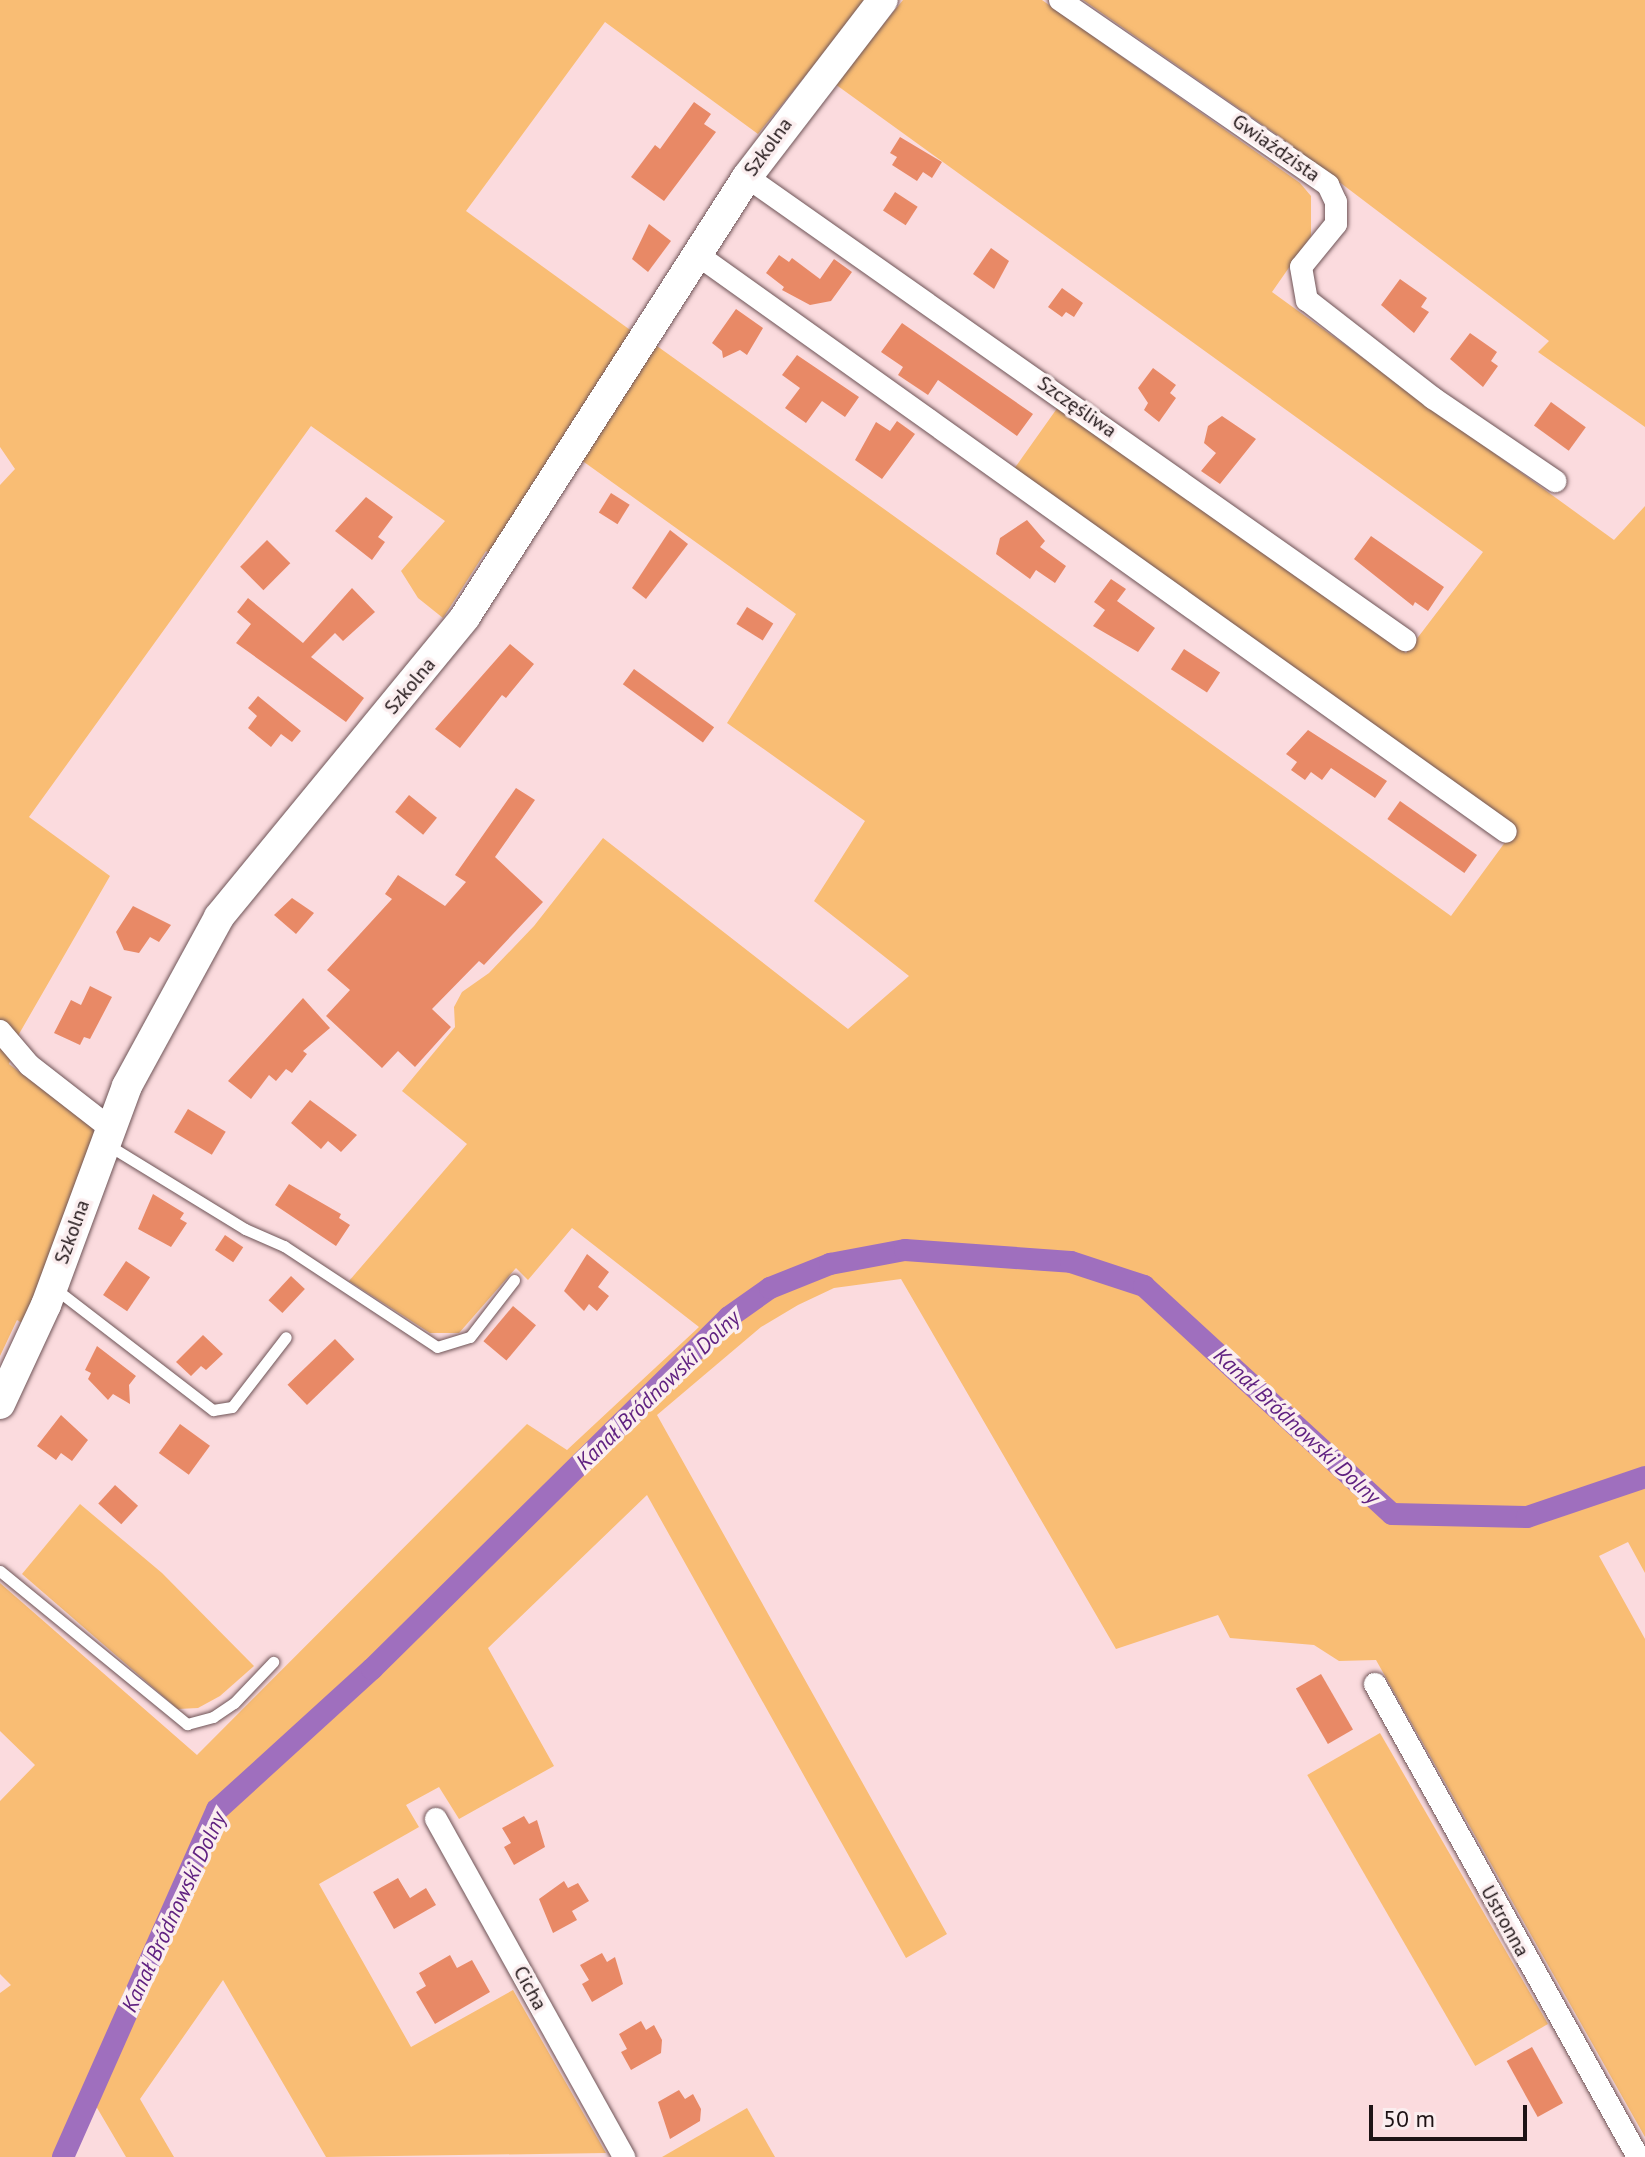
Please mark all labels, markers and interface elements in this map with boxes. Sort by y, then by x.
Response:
street label: Gwiaździsta [1228,109,1324,187]
street label: Szkolna [739,113,797,181]
street label: Szczęśliwa [1033,371,1121,443]
street label: Szkolna [379,653,441,719]
street label: Szkolna [49,1197,95,1267]
water label: Kanał Bródnowski Dolny [571,1305,745,1475]
water label: Kanał Bródnowski Dolny [1208,1342,1386,1510]
water label: Kanał Bródnowski Dolny [116,1808,232,2016]
street label: Ustronna [1476,1881,1534,1961]
street label: Cicha [508,1962,552,2014]
scale bar [1373,2089,1531,2139]
text: 50 m [1383,2103,1435,2134]

